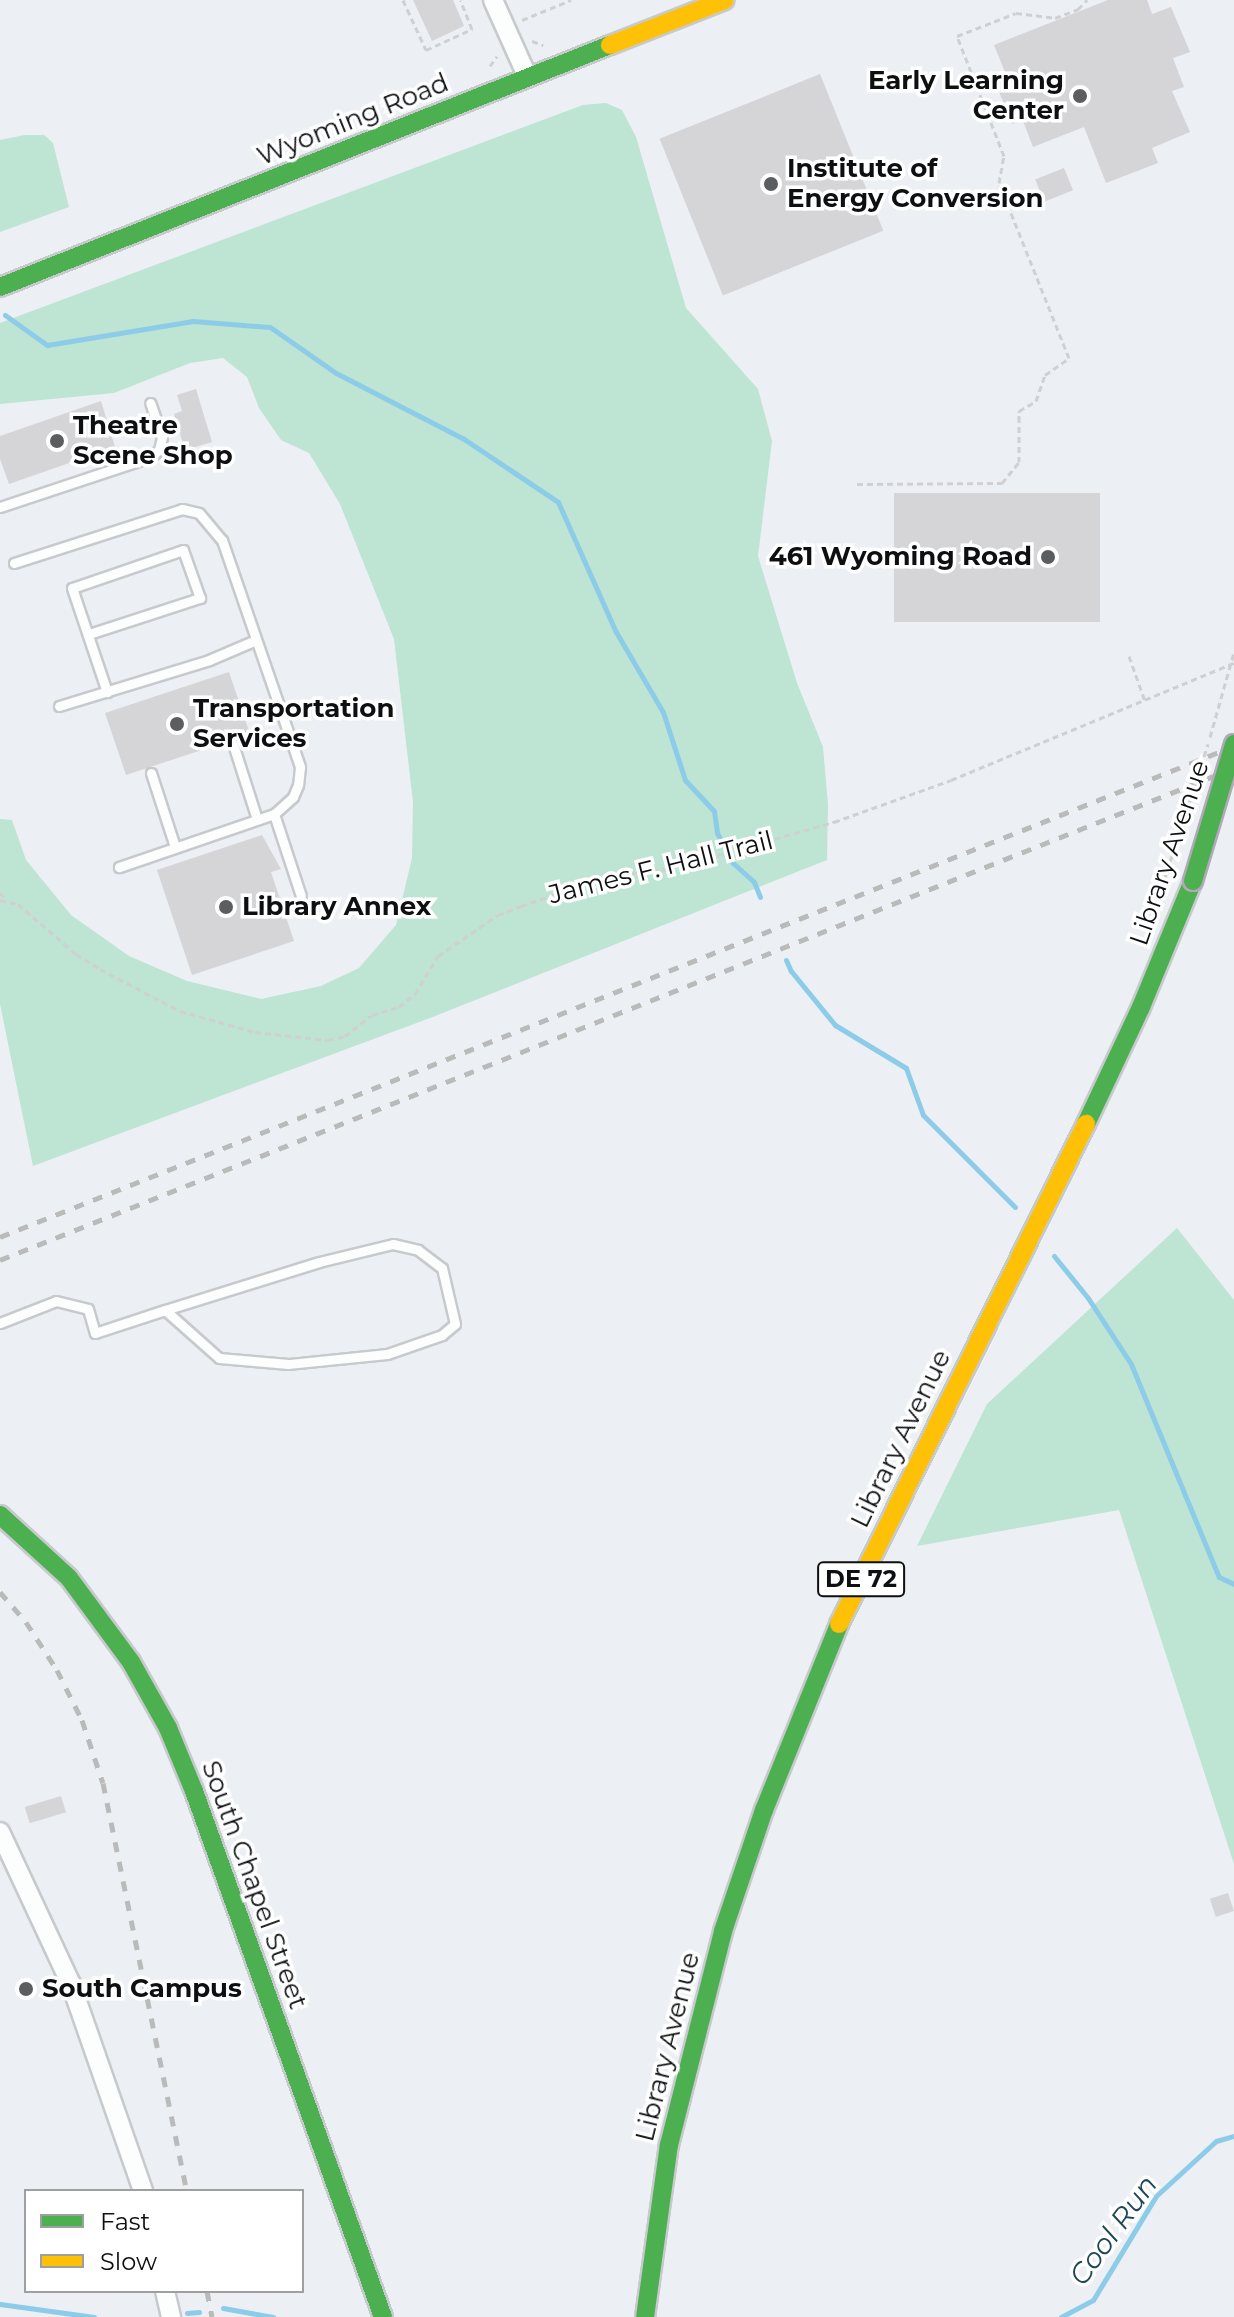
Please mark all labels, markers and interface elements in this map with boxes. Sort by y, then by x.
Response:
place label: Early Learning Center [868,65,1064,126]
street label: Wyoming Road [253,67,453,173]
marker: Early Learning Center [1071,87,1089,105]
place label: Institute of Energy Conversion [787,153,1043,214]
marker: Institute of Energy Conversion [762,175,780,193]
place label: Theatre Scene Shop [73,410,233,472]
marker: Theatre Scene Shop [48,432,66,450]
place label: 461 Wyoming Road [769,541,1032,573]
marker: 461 Wyoming Road [1039,548,1057,566]
place label: Transportation Services [193,693,394,754]
marker: Transportation Services [168,715,186,733]
street label: Library Avenue [1124,756,1216,950]
street label: James F. Hall Trail [546,825,776,911]
place label: Library Annex [242,891,431,923]
marker: Library Annex [217,898,235,916]
street label: Library Avenue [844,1345,958,1533]
road number: DE 72 [817,1559,905,1599]
street label: South Chapel Street [195,1757,313,2013]
street label: Library Avenue [629,1949,707,2145]
place label: South Campus [42,1973,242,2005]
marker: South Campus [17,1980,35,1998]
water label: Cool Run [1062,2169,1164,2291]
legend [24,2189,304,2293]
text: Fast [100,2207,150,2236]
text: Slow [100,2247,157,2276]

